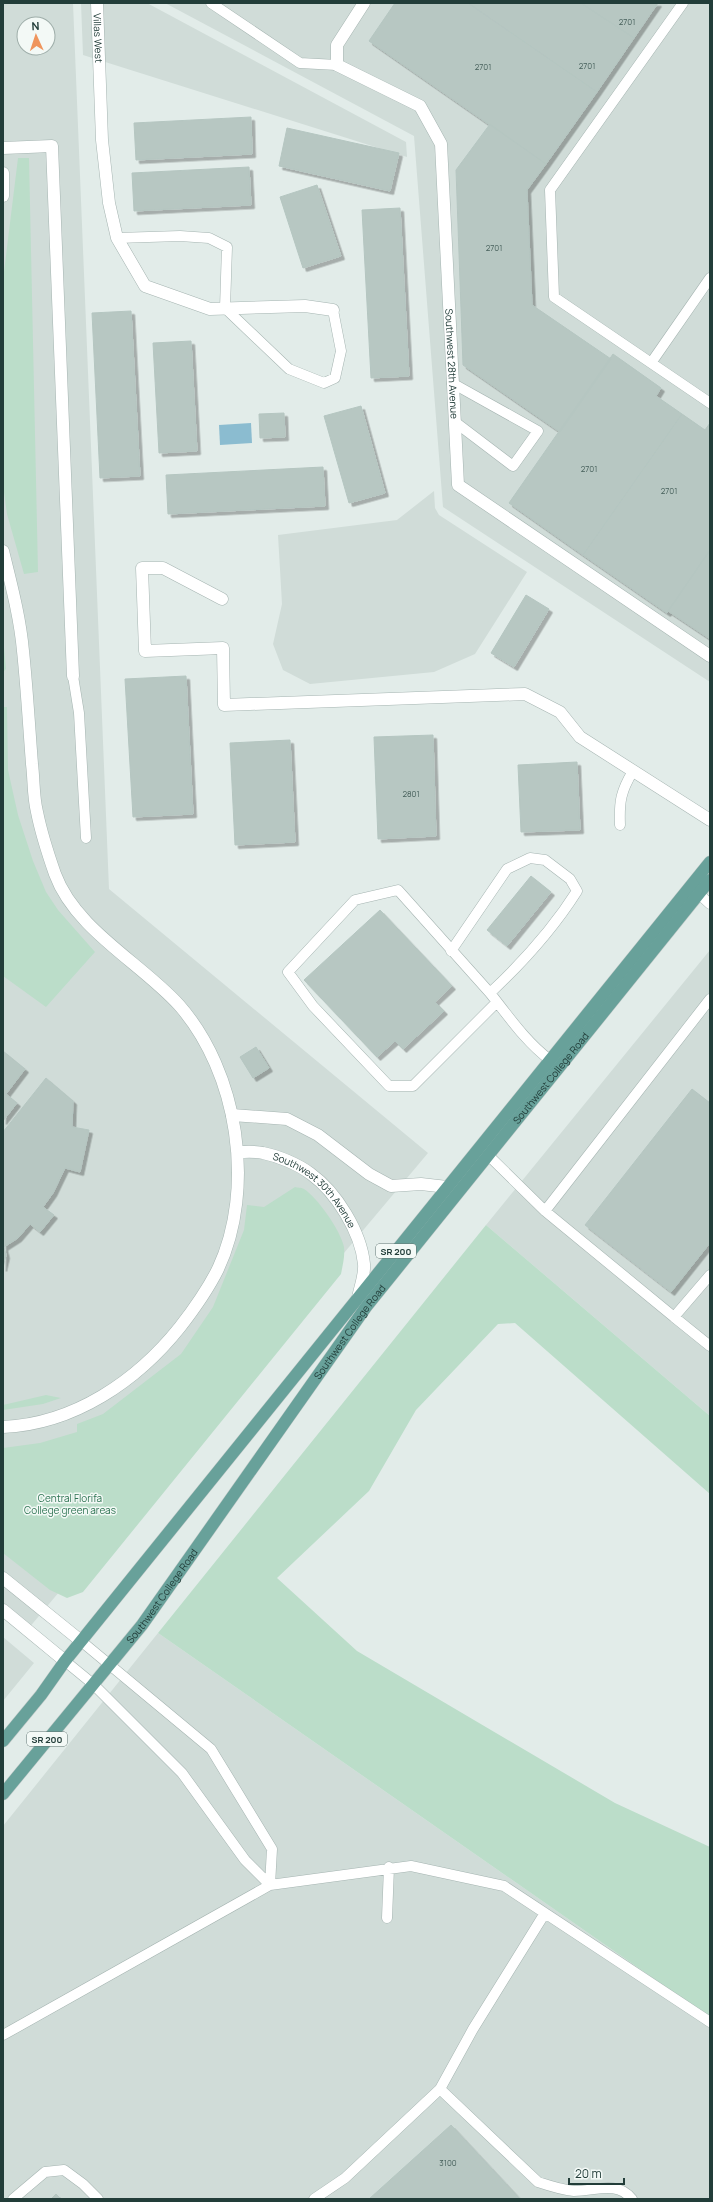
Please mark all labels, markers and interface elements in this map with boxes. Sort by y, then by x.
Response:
street label: Villas West [90,13,106,63]
north arrow [16,16,56,56]
house number: 2701 [619,16,635,27]
text: N [31,18,40,33]
house number: 2701 [579,60,595,71]
house number: 2701 [475,61,491,72]
house number: 2701 [486,242,502,253]
street label: Southwest 28th Avenue [442,308,462,419]
house number: 2701 [581,463,597,474]
house number: 2701 [661,485,677,496]
house number: 2801 [402,788,420,799]
street label: Southwest College Road [509,1029,592,1127]
street label: Southwest 30th Avenue [271,1149,359,1231]
road number: SR 200 [376,1244,416,1258]
street label: Southwest College Road [310,1281,389,1382]
park label: Central Florifa College green areas [24,1491,116,1517]
street label: Southwest College Road [123,1546,201,1646]
road number: SR 200 [27,1732,67,1746]
house number: 3100 [439,2157,457,2168]
scale bar [569,2160,624,2186]
text: 20 m [575,2165,602,2182]

